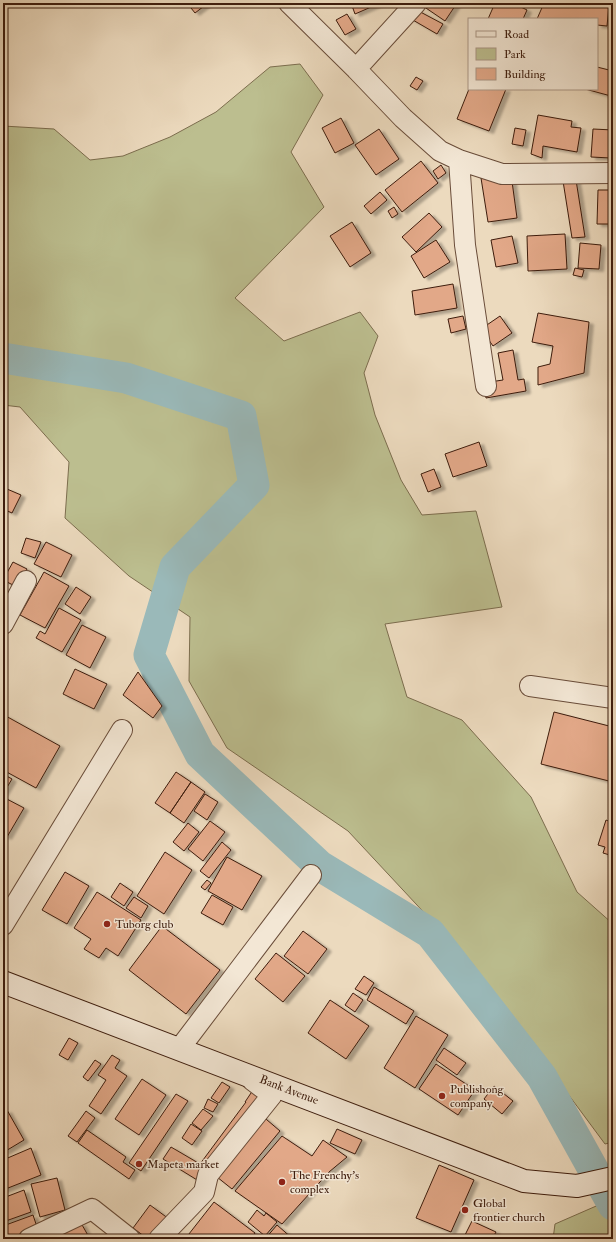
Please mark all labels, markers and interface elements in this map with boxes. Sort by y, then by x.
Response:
legend [468,18,598,90]
text: Road [504,27,529,42]
text: Park [504,47,526,62]
text: Building [504,67,547,82]
place label: Tuborg club [115,917,173,932]
marker: Tuborg club [102,919,112,929]
street label: Bank Avenue [257,1072,321,1108]
place label: Publishong company [450,1082,505,1111]
marker: Publishong company [437,1091,447,1101]
place label: Mapeta market [147,1157,219,1172]
marker: Mapeta market [134,1159,144,1169]
place label: The Frenchy's complex [290,1168,359,1197]
marker: The Frenchy's complex [277,1177,287,1187]
place label: Global frontier church [473,1196,546,1225]
marker: Global frontier church [460,1205,470,1215]

